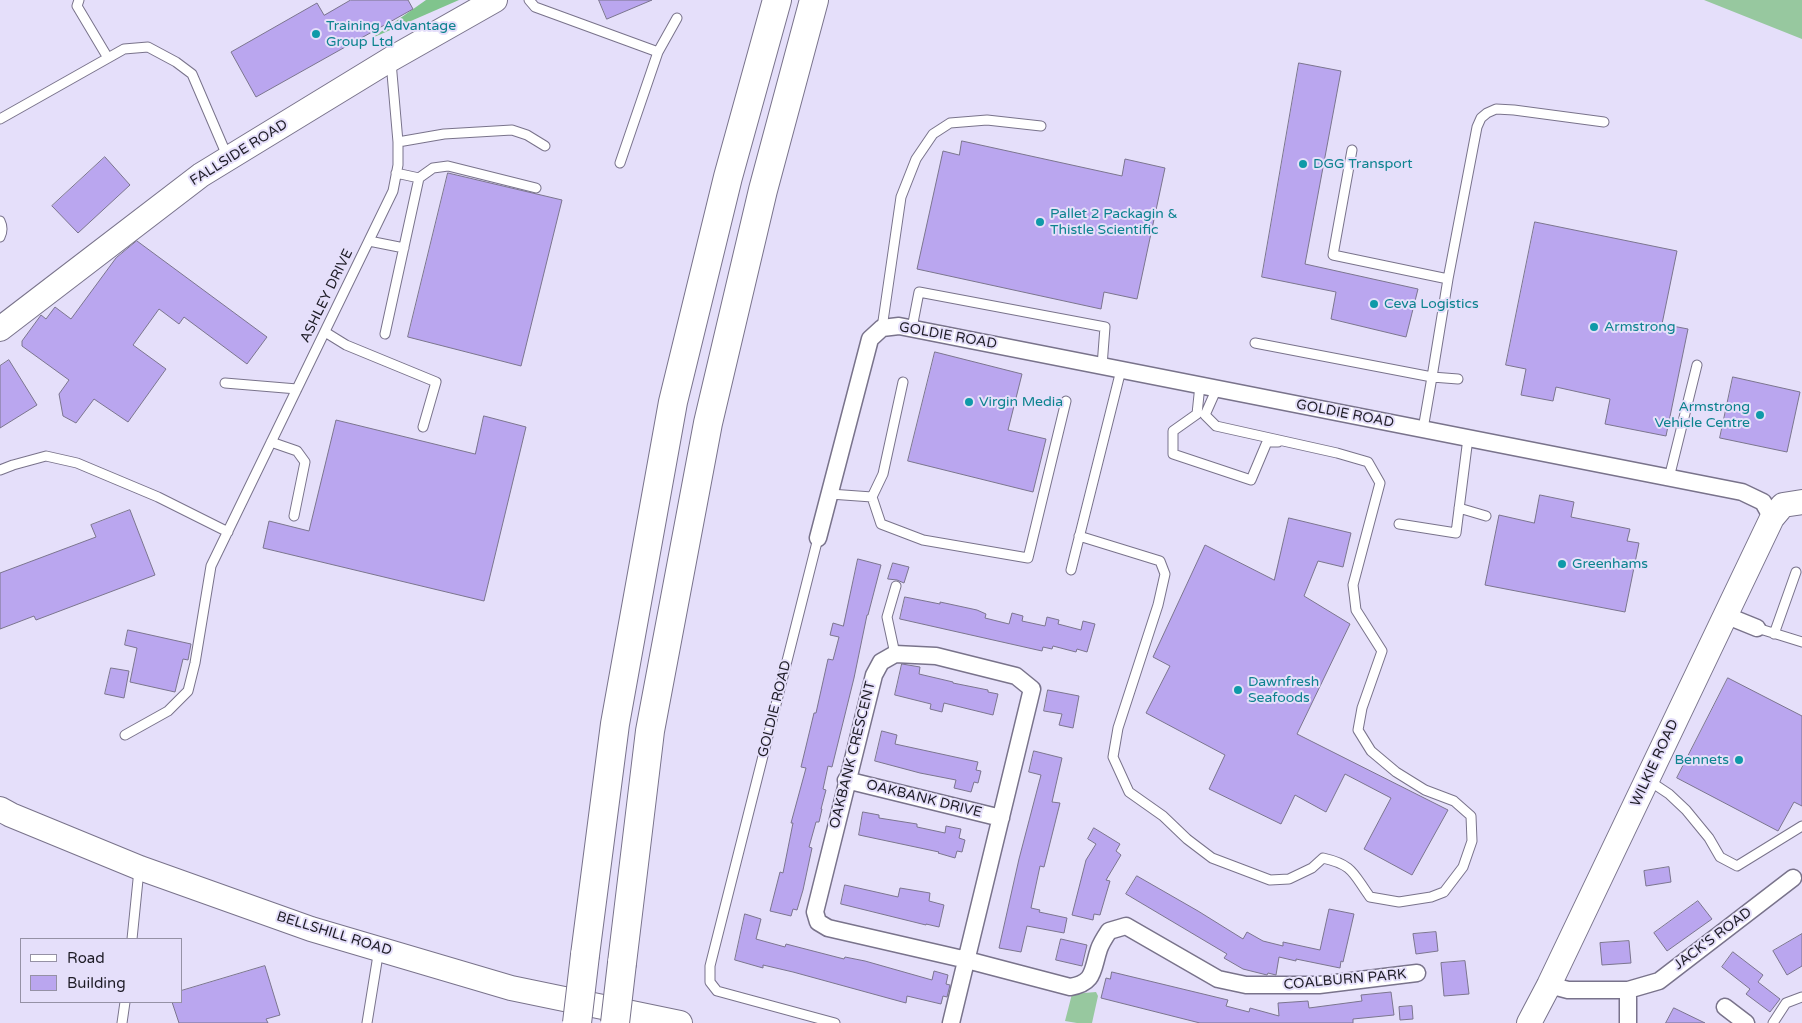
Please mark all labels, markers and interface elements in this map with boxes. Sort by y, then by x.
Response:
place label: Training Advantage Group Ltd [326,18,456,50]
marker: Training Advantage Group Ltd [310,28,322,40]
street label: FALLSIDE ROAD [187,116,291,190]
place label: DGG Transport [1313,156,1413,172]
marker: DGG Transport [1297,158,1309,170]
place label: Pallet 2 Packagin & Thistle Scientific [1050,206,1178,238]
marker: Pallet 2 Packagin & Thistle Scientific [1034,216,1046,228]
street label: ASHLEY DRIVE [297,246,357,346]
place label: Ceva Logistics [1384,296,1479,312]
marker: Ceva Logistics [1368,298,1380,310]
street label: GOLDIE ROAD [898,319,998,353]
place label: Armstrong [1604,319,1676,335]
marker: Armstrong [1588,321,1600,333]
place label: Virgin Media [979,394,1063,410]
marker: Virgin Media [963,396,975,408]
street label: GOLDIE ROAD [1295,396,1395,432]
place label: Armstrong Vehicle Centre [1654,399,1750,432]
marker: Armstrong Vehicle Centre [1754,409,1766,421]
place label: Greenhams [1572,556,1648,572]
marker: Greenhams [1556,558,1568,570]
street label: GOLDIE ROAD [755,659,795,759]
place label: Dawnfresh Seafoods [1248,674,1319,706]
street label: OAKBANK CRESCENT [827,680,879,830]
marker: Dawnfresh Seafoods [1232,684,1244,696]
street label: WILKIE ROAD [1627,717,1683,809]
place label: Bennets [1674,752,1729,768]
marker: Bennets [1733,754,1745,766]
street label: OAKBANK DRIVE [864,777,984,821]
street label: JACK'S ROAD [1671,904,1755,974]
street label: BELLSHILL ROAD [274,908,394,960]
legend [20,938,182,1003]
text: Road [67,949,105,967]
street label: COALBURN PARK [1283,966,1407,994]
text: Building [67,974,126,992]

